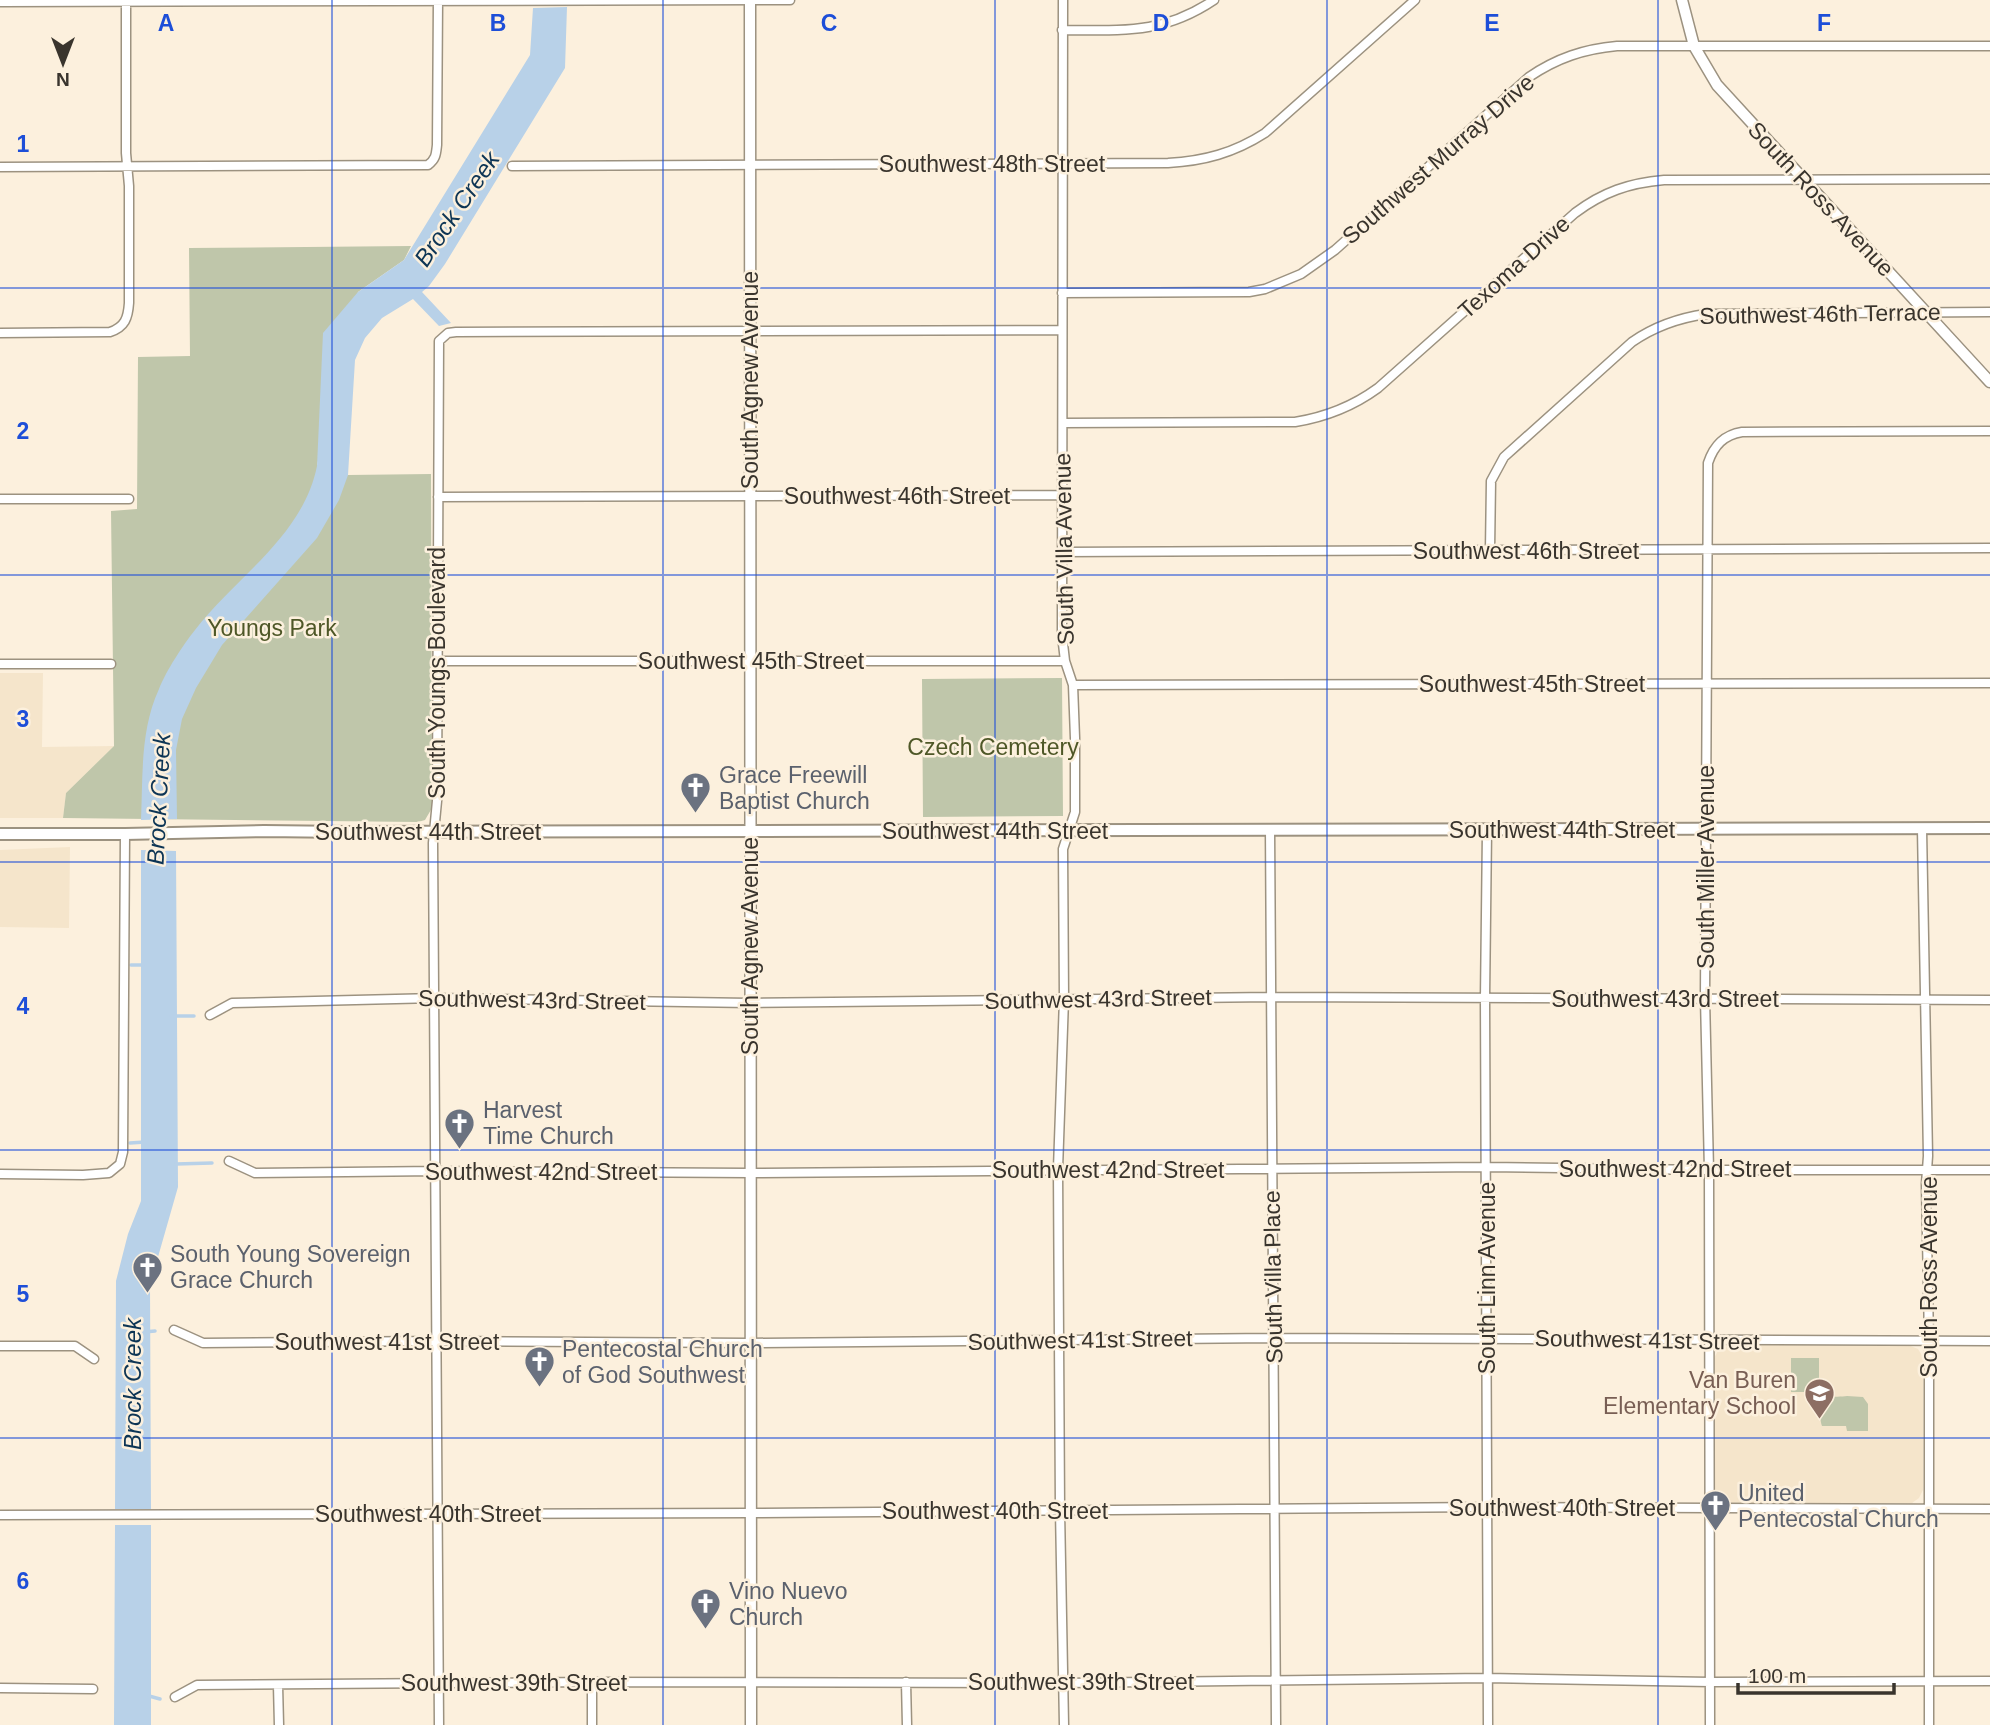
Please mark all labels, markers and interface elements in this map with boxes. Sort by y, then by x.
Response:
text: A [158,10,174,36]
text: B [490,10,506,36]
text: C [821,10,837,36]
text: D [1153,10,1169,36]
text: E [1484,10,1500,36]
text: F [1817,10,1831,36]
north arrow [28,28,98,98]
text: N [56,69,70,90]
street label: Southwest Murray Drive [1337,69,1539,249]
street label: South Ross Avenue [1743,116,1899,282]
text: 1 [17,131,30,157]
water label: Brock Creek [408,145,506,271]
street label: Southwest 48th Street [879,151,1106,177]
street label: Texoma Drive [1453,210,1575,324]
street label: South Agnew Avenue [737,271,763,489]
street label: Southwest 46th Terrace [1699,299,1941,329]
text: 2 [17,418,29,444]
street label: South Villa Avenue [1049,453,1079,645]
street label: Southwest 46th Street [784,483,1011,509]
street label: Southwest 46th Street [1413,538,1640,564]
street label: South Youngs Boulevard [424,547,450,799]
park label: Youngs Park [207,615,337,641]
street label: Southwest 45th Street [638,648,865,674]
street label: Southwest 45th Street [1419,671,1646,697]
text: 3 [17,706,29,732]
water label: Brock Creek [142,730,176,866]
park label: Czech Cemetery [907,734,1079,760]
place label: Grace Freewill Baptist Church [719,762,870,814]
street label: South Miller Avenue [1693,765,1719,969]
church icon: Grace Freewill Baptist Church [679,771,713,815]
street label: Southwest 44th Street [1449,817,1676,843]
street label: Southwest 44th Street [882,818,1109,844]
street label: Southwest 44th Street [315,819,542,845]
street label: South Agnew Avenue [737,837,763,1055]
street label: Southwest 43rd Street [984,984,1213,1014]
street label: Southwest 43rd Street [418,985,647,1015]
street label: Southwest 43rd Street [1551,986,1779,1012]
text: 4 [17,993,30,1019]
place label: Harvest Time Church [483,1097,614,1149]
church icon: Harvest Time Church [443,1106,477,1150]
street label: Southwest 42nd Street [1559,1156,1792,1182]
street label: Southwest 42nd Street [992,1157,1225,1183]
street label: Southwest 42nd Street [425,1159,658,1185]
street label: South Ross Avenue [1916,1176,1942,1378]
street label: South Linn Avenue [1474,1182,1500,1374]
street label: South Villa Place [1258,1190,1288,1364]
place label: South Young Sovereign Grace Church [170,1241,410,1293]
church icon: South Young Sovereign Grace Church [130,1250,164,1294]
text: 5 [17,1281,30,1307]
water label: Brock Creek [119,1316,146,1450]
street label: Southwest 41st Street [967,1325,1193,1355]
street label: Southwest 41st Street [1534,1325,1760,1355]
street label: Southwest 41st Street [274,1329,500,1355]
place label: Pentecostal Church of God Southwest [562,1336,763,1388]
church icon: Pentecostal Church of God Southwest [522,1345,556,1389]
place label: Van Buren Elementary School [1603,1367,1796,1419]
school or university icon: Van Buren Elementary School [1802,1376,1836,1420]
place label: United Pentecostal Church [1738,1480,1939,1532]
church icon: United Pentecostal Church [1698,1489,1732,1533]
street label: Southwest 40th Street [1449,1495,1676,1521]
street label: Southwest 40th Street [882,1498,1109,1524]
street label: Southwest 40th Street [315,1501,542,1527]
text: 6 [17,1568,29,1594]
place label: Vino Nuevo Church [729,1578,848,1630]
church icon: Vino Nuevo Church [689,1587,723,1631]
scale bar [1738,1652,1894,1696]
text: 100 m [1748,1664,1806,1687]
street label: Southwest 39th Street [968,1669,1195,1695]
street label: Southwest 39th Street [401,1670,628,1696]

